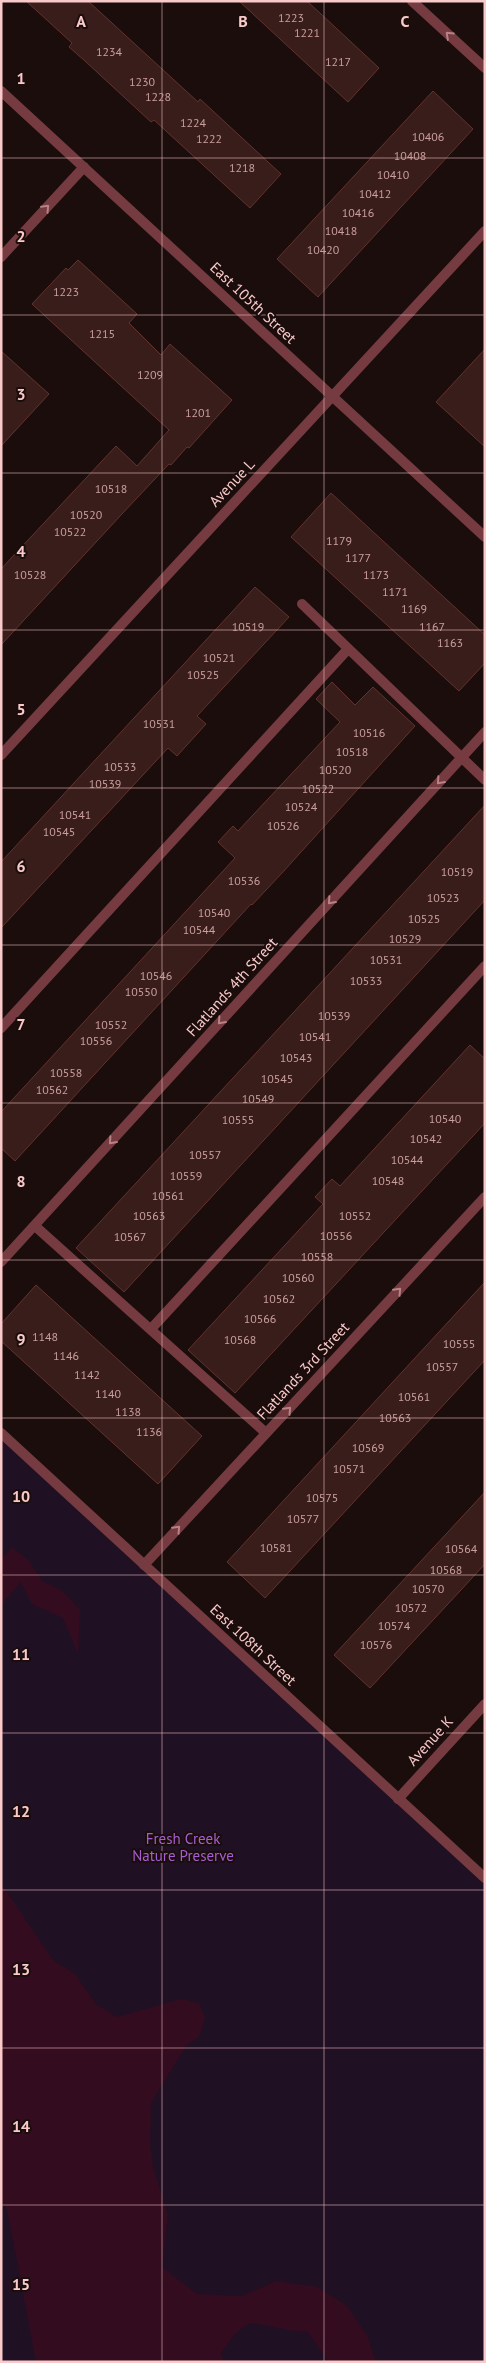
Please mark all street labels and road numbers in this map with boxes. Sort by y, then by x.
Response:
street label: East 105th Street [206,258,300,347]
street label: Avenue L [205,455,259,511]
street label: Flatlands 4th Street [182,933,281,1040]
street label: Flatlands 3rd Street [252,1318,353,1423]
street label: East 108th Street [206,1600,300,1689]
street label: Avenue K [402,1712,457,1769]

